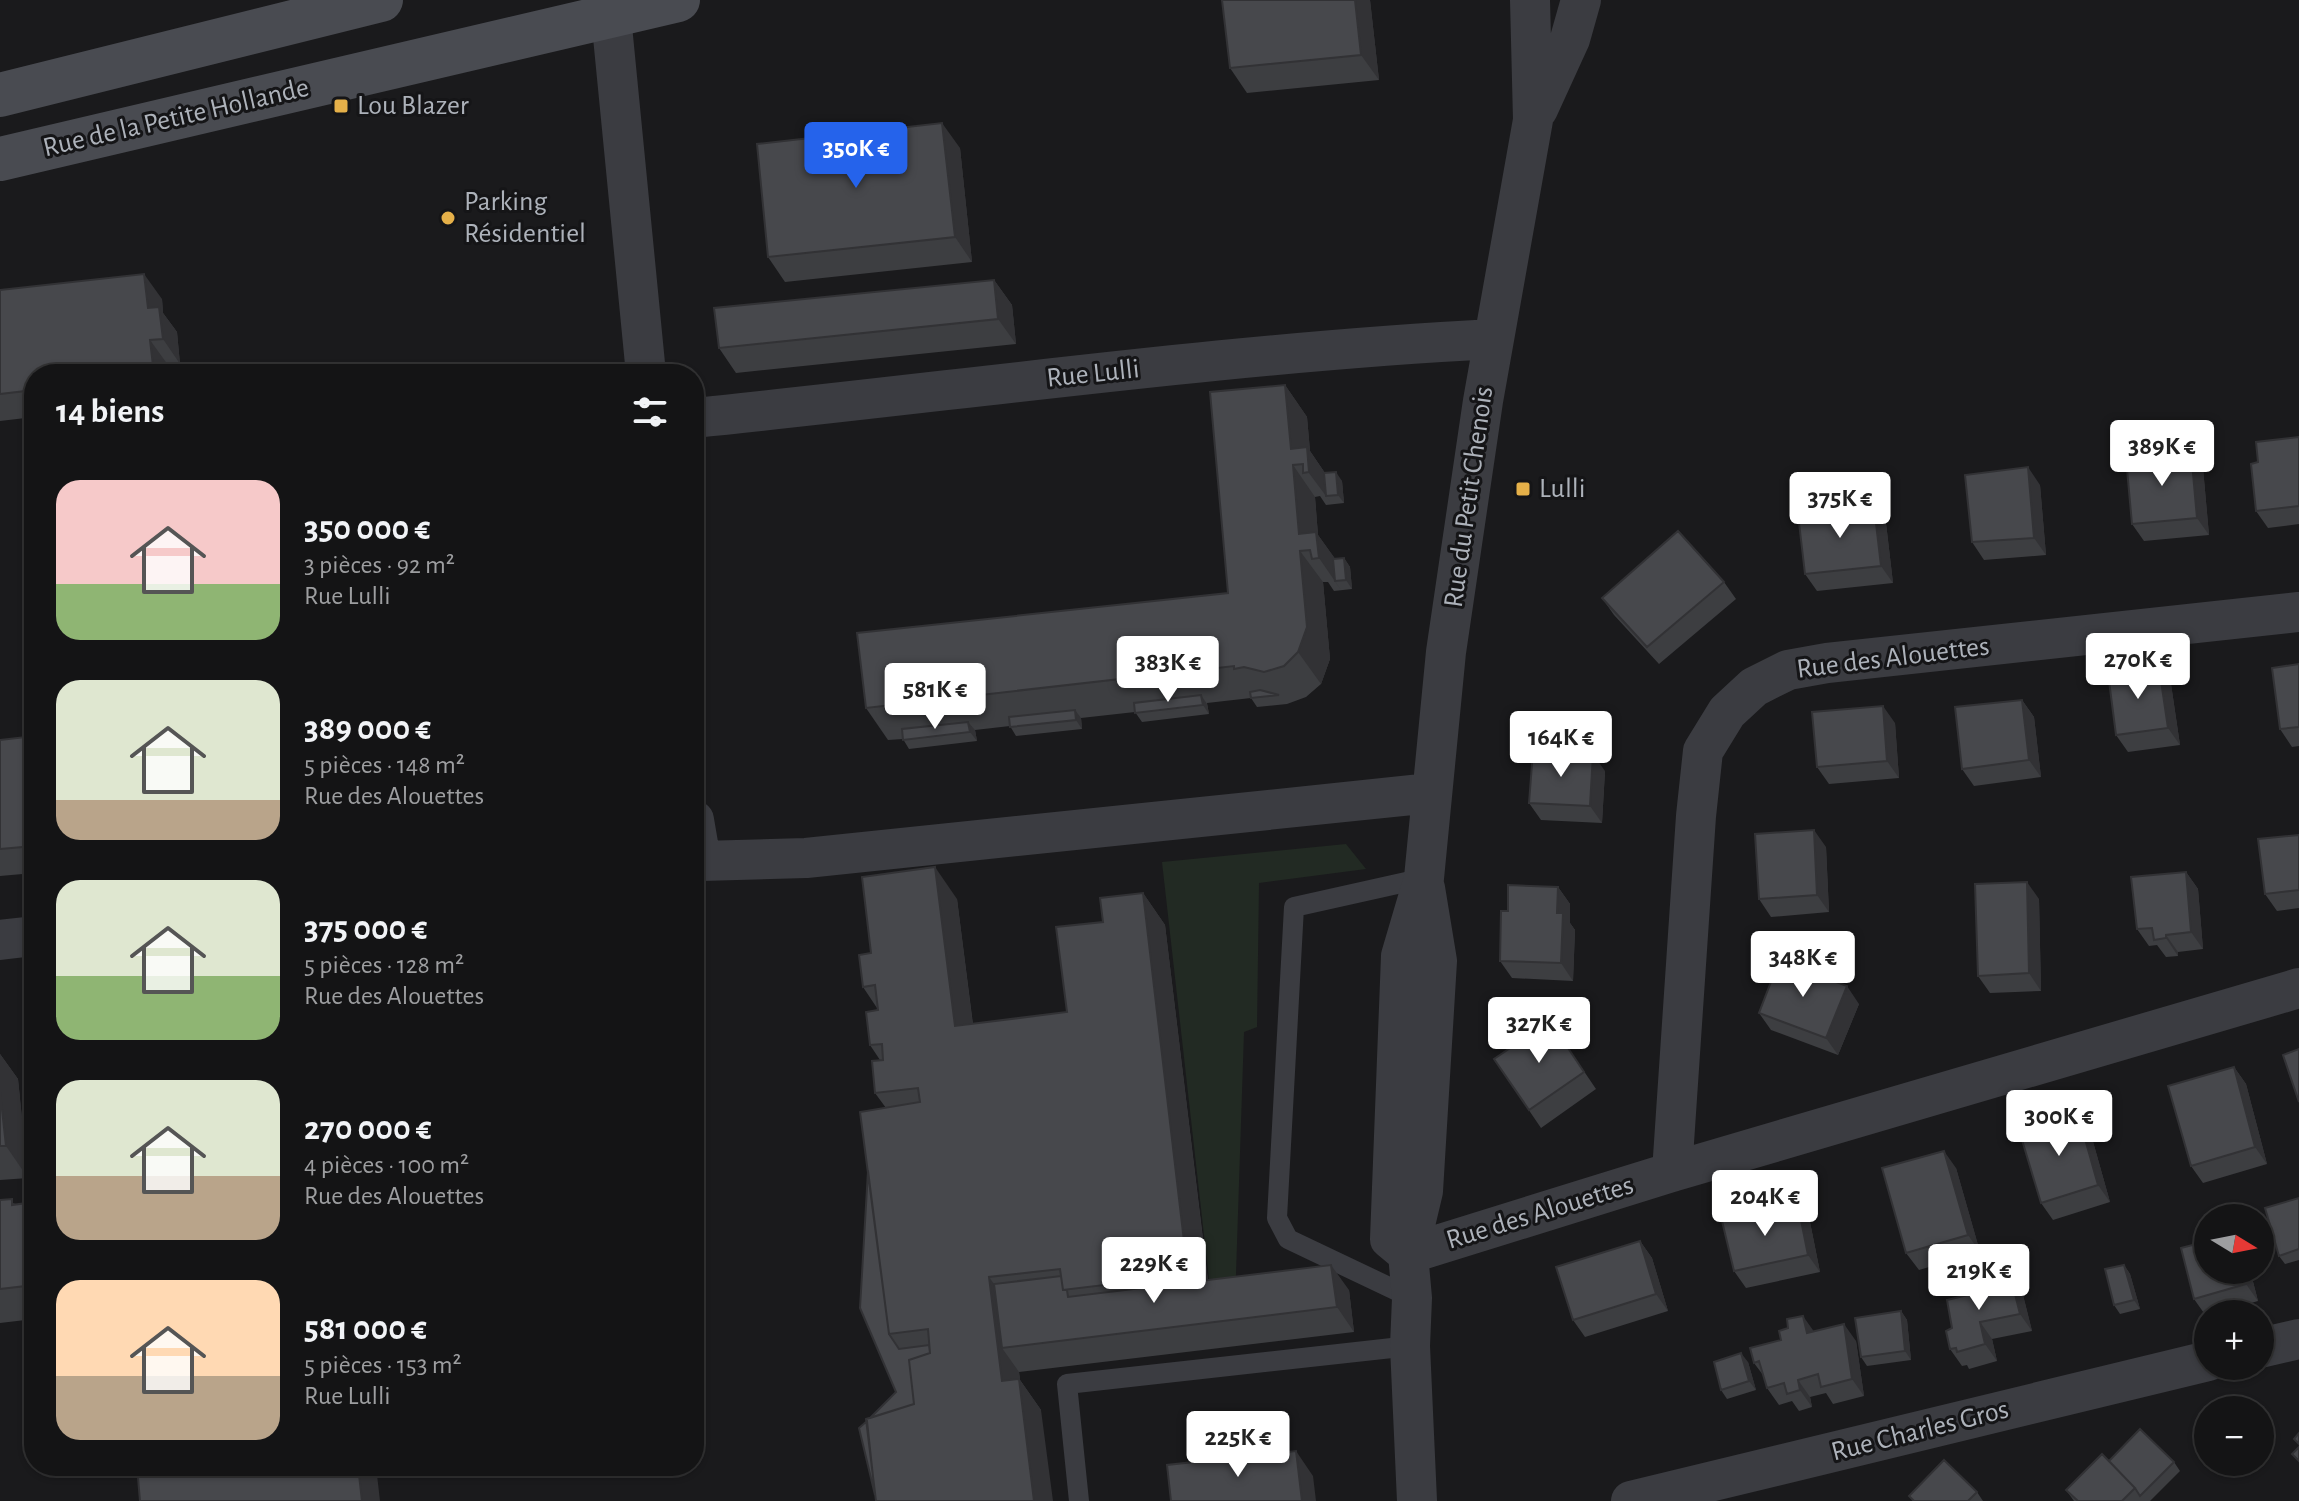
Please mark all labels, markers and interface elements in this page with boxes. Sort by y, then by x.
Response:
street label: Rue de la Petite Hollande [40,74,312,162]
place label: Lou Blazer [357,92,469,120]
marker: Lou Blazer [332,97,350,115]
pin: 350K € [791,122,921,190]
text: 350K € [822,135,890,161]
place label: Parking Résidentiel [464,188,586,248]
marker: Parking Résidentiel [439,209,457,227]
street label: Rue Lulli [1045,355,1141,393]
street label: Rue du Petit Chenois [1440,385,1498,609]
icon: filters [628,390,672,434]
text: 14 biens [56,395,164,429]
pin: 389K € [2097,420,2227,488]
text: 389K € [2128,433,2196,459]
pin: 375K € [1775,472,1905,540]
place label: Lulli [1539,475,1586,503]
marker: Lulli [1514,480,1532,498]
text: 375K € [1808,485,1872,511]
icon: home [120,512,216,608]
text: 350 000 € [304,512,430,546]
text: 3 pièces · 92 m² [304,552,455,578]
text: Rue Lulli [304,583,391,609]
street label: Rue des Alouettes [1795,632,1991,684]
pin: 270K € [2073,633,2203,701]
pin: 383K € [1103,636,1233,704]
text: 270K € [2104,646,2172,672]
text: 383K € [1135,649,1201,675]
pin: 581K € [870,663,1000,731]
text: 581K € [903,676,967,702]
pin: 164K € [1496,711,1626,779]
icon: home [120,712,216,808]
text: 389 000 € [304,712,431,746]
text: 164K € [1528,724,1594,750]
text: 5 pièces · 148 m² [304,752,465,778]
text: Rue des Alouettes [304,783,484,809]
icon: home [120,912,216,1008]
text: 375 000 € [304,912,427,946]
pin: 348K € [1738,931,1868,999]
text: 348K € [1769,944,1837,970]
text: 5 pièces · 128 m² [304,952,464,978]
text: Rue des Alouettes [304,983,484,1009]
pin: 327K € [1474,997,1604,1065]
text: 327K € [1506,1010,1572,1036]
pin: 300K € [1994,1090,2124,1158]
text: 300K € [2024,1103,2094,1129]
icon: home [120,1112,216,1208]
text: 270 000 € [304,1112,432,1146]
text: 4 pièces · 100 m² [304,1152,469,1178]
pin: 204K € [1700,1170,1830,1238]
street label: Rue des Alouettes [1443,1171,1637,1255]
text: Rue des Alouettes [304,1183,484,1209]
text: 204K € [1730,1183,1800,1209]
north arrow [2194,1204,2274,1284]
map controls [2194,1204,2274,1476]
pin: 229K € [1089,1237,1219,1305]
pin: 219K € [1914,1244,2044,1312]
text: 229K € [1120,1250,1188,1276]
text: 219K € [1946,1257,2012,1283]
button: + [2194,1300,2274,1380]
icon: home [120,1312,216,1408]
text: 581 000 € [304,1312,427,1346]
text: 5 pièces · 153 m² [304,1352,462,1378]
text: Rue Lulli [304,1383,391,1409]
street label: Rue Charles Gros [1828,1395,2012,1467]
button: − [2194,1396,2274,1476]
pin: 225K € [1173,1411,1303,1479]
text: 225K € [1205,1424,1271,1450]

